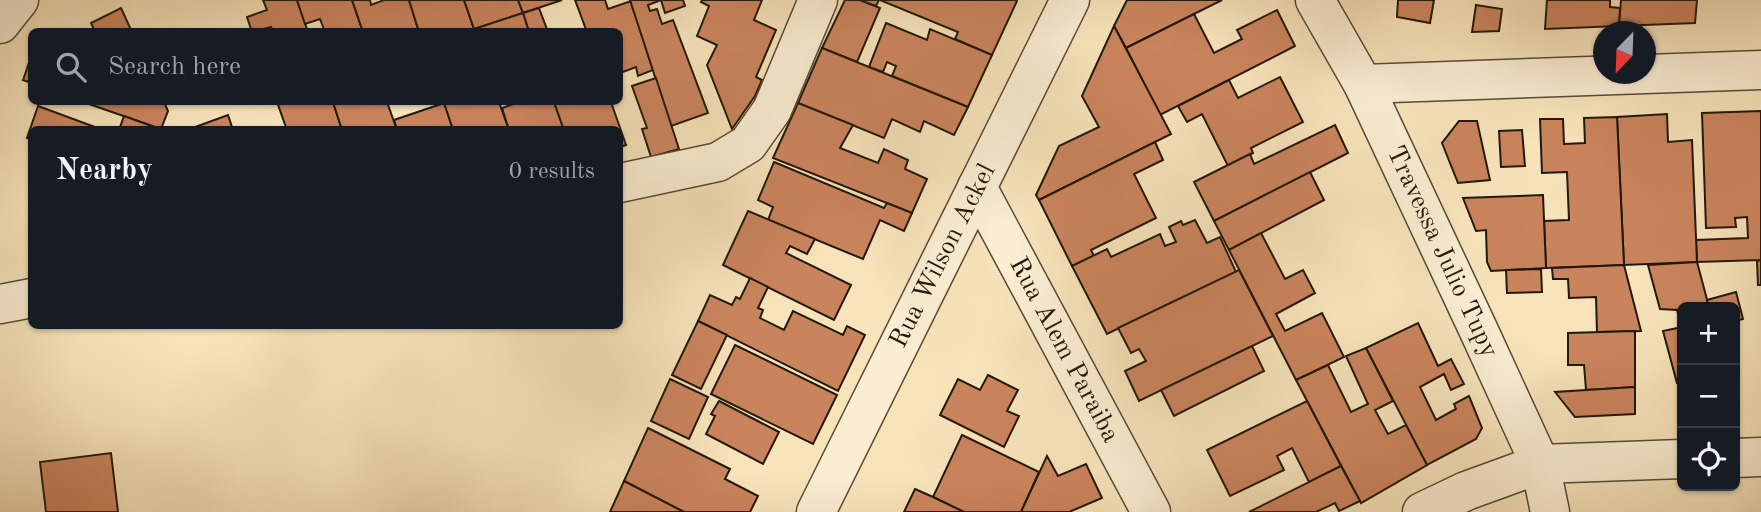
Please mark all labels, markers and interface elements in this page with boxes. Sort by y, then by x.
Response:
north arrow [1593,21,1656,84]
search box [28,28,623,105]
icon: search [52,48,90,86]
text: Search here [108,54,241,80]
street label: Travessa Julio Tupy [1382,142,1503,362]
text: Nearby [56,156,153,186]
text: 0 results [509,160,595,183]
street label: Rua Wilson Ackel [885,160,1001,352]
street label: Rua Alem Paraiba [1004,253,1124,447]
map controls [1677,302,1740,491]
button: + [1677,302,1740,365]
button: − [1677,365,1740,428]
button: locate [1677,428,1740,491]

